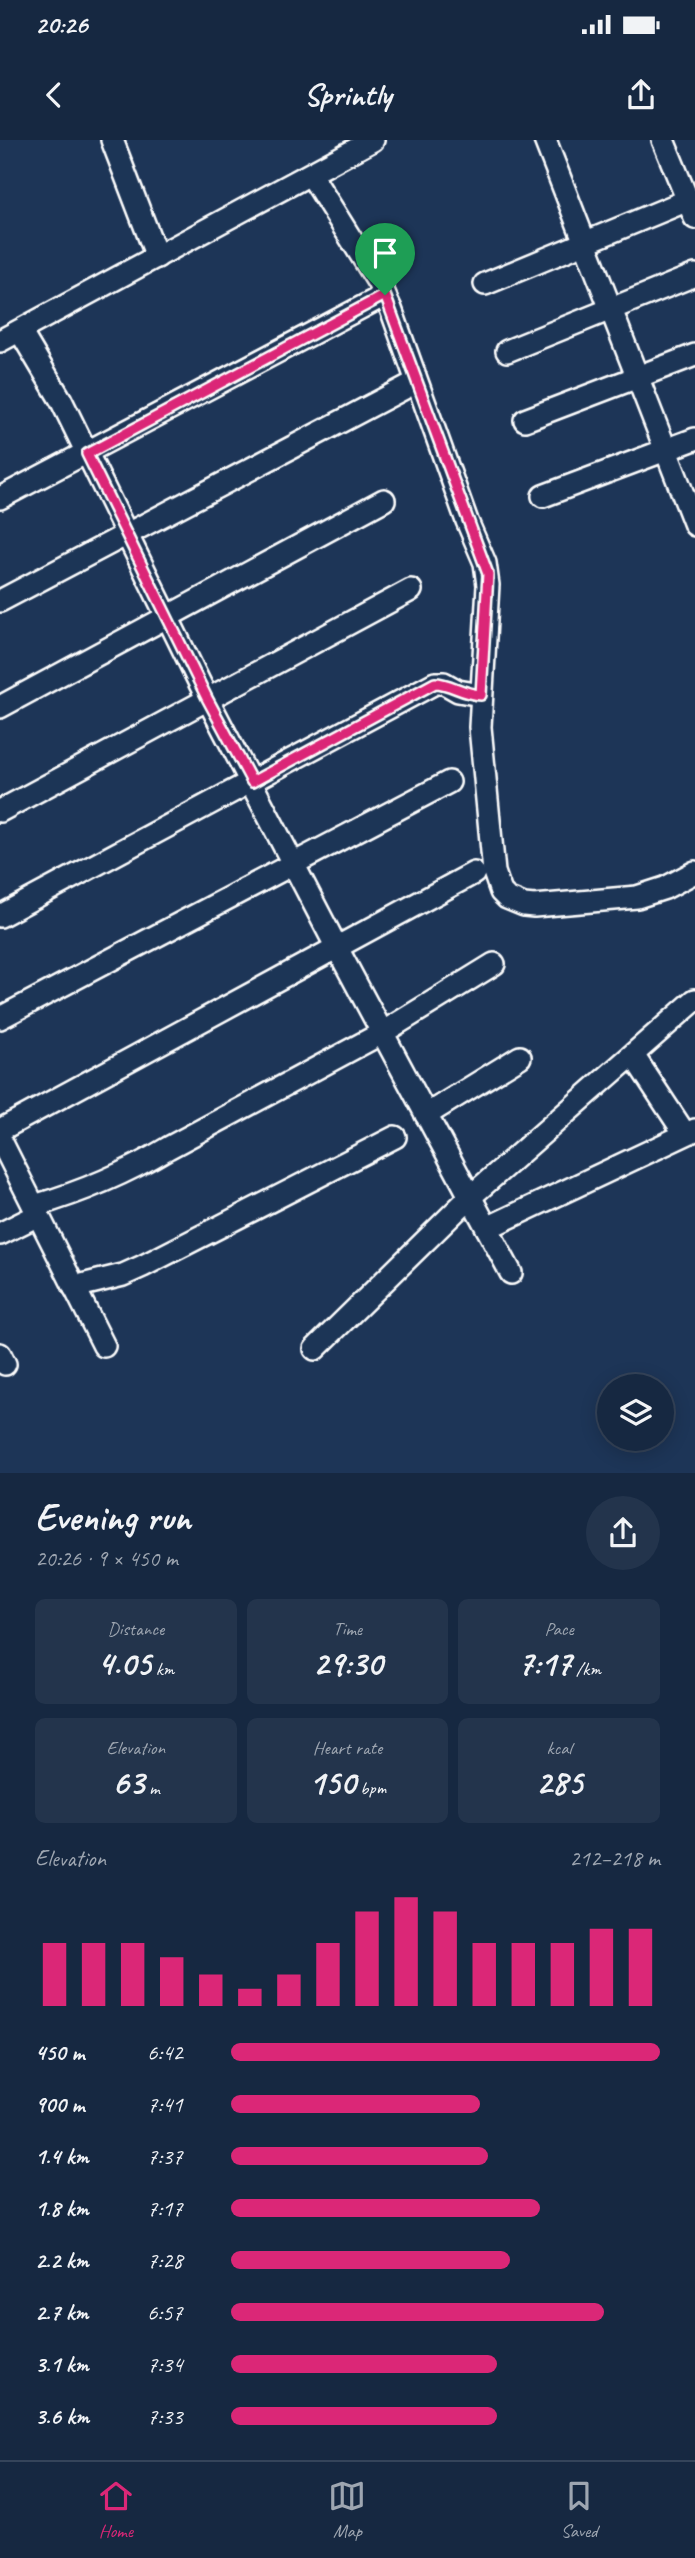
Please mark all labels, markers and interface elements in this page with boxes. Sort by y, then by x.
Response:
text: 20:26 [35,8,88,41]
text: Sprintly [304,74,391,115]
icon: back [35,76,73,114]
icon: share [622,76,660,114]
pin [355,223,415,295]
icon: arrive [366,234,404,272]
map controls [597,1374,674,1451]
button: layers [597,1374,674,1451]
text: Evening run [35,1494,191,1541]
button: share [586,1496,660,1570]
text: 20:26 · 9 × 450 m [35,1544,178,1573]
text: Distance [107,1617,164,1641]
text: Time [333,1617,362,1641]
text: Pace [545,1617,574,1641]
text: 4.05 [97,1641,151,1686]
text: 29:30 [313,1641,382,1686]
text: 7:17 [517,1641,571,1686]
text: km [151,1657,174,1681]
text: /km [571,1657,601,1681]
text: Elevation [107,1736,165,1760]
text: Heart rate [313,1736,382,1760]
text: kcal [547,1736,572,1760]
text: 63 [112,1760,144,1805]
text: 150 [309,1760,356,1805]
text: 285 [536,1760,583,1805]
text: m [144,1776,160,1800]
text: bpm [356,1776,386,1800]
text: Elevation [35,1844,106,1873]
text: 212–218 m [569,1844,660,1873]
text: 450 m [35,2038,84,2067]
text: 6:42 [147,2038,183,2067]
text: 900 m [35,2090,84,2119]
text: 7:41 [147,2090,183,2119]
text: 1.4 km [35,2142,89,2171]
text: 7:37 [147,2142,183,2171]
text: 1.8 km [35,2194,89,2223]
text: 7:17 [147,2194,183,2223]
text: 2.2 km [35,2246,89,2275]
text: 7:28 [147,2246,183,2275]
text: 2.7 km [35,2298,88,2327]
text: 6:57 [147,2298,183,2327]
text: 3.1 km [35,2350,89,2379]
text: 7:34 [147,2350,183,2379]
text: 3.6 km [35,2402,89,2431]
text: 7:33 [147,2402,183,2431]
tab: Home [97,2477,135,2543]
tab: Map [328,2477,366,2543]
tab: Saved [560,2477,598,2543]

